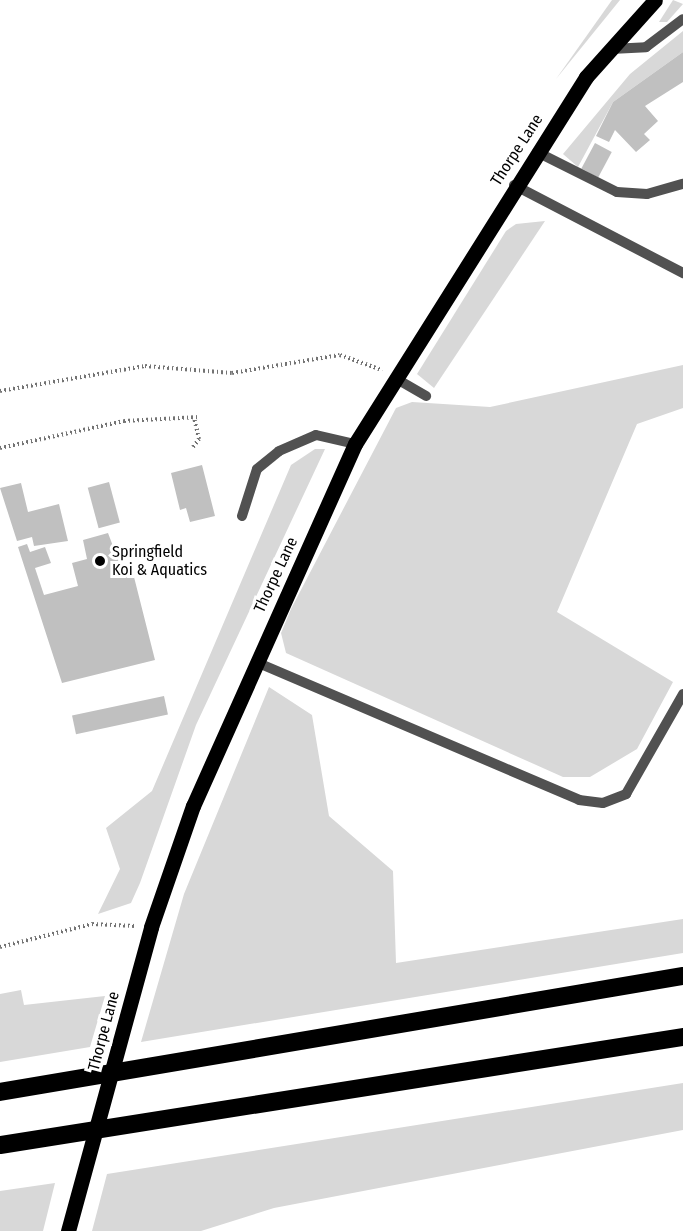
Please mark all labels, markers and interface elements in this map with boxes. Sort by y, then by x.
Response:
street label: Thorpe Lane [487,111,547,189]
street label: Thorpe Lane [250,534,302,616]
place label: Springfield Koi & Aquatics [112,542,207,580]
marker: Springfield Koi & Aquatics [93,554,107,568]
street label: Thorpe Lane [84,989,124,1073]

